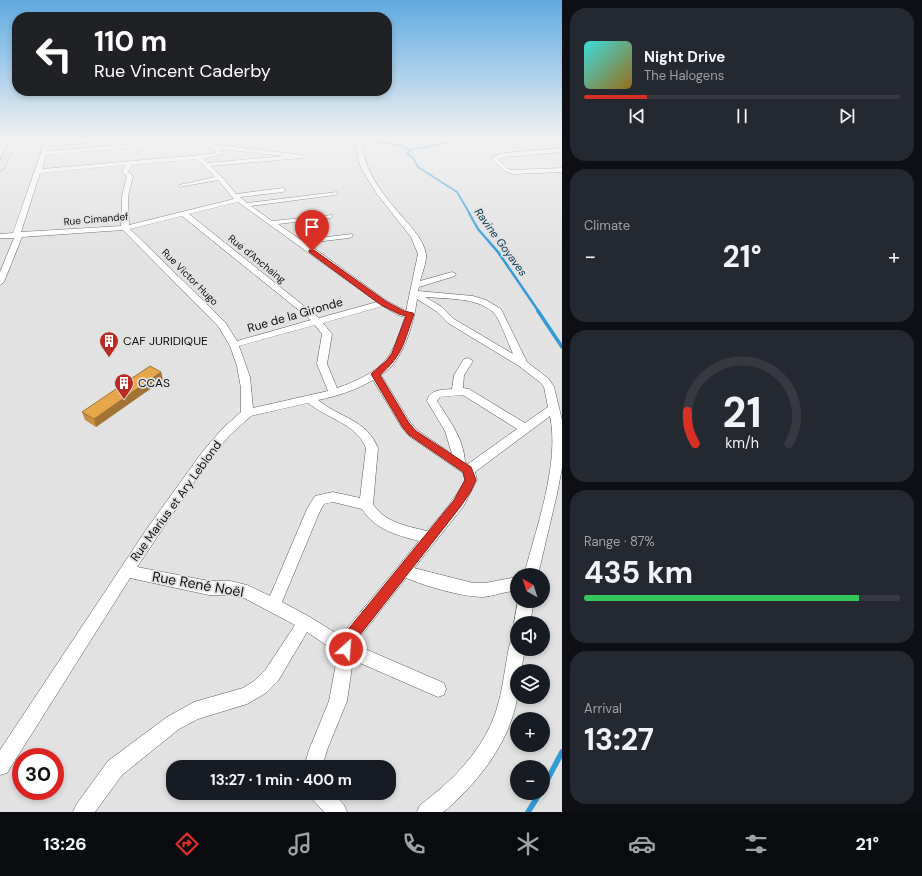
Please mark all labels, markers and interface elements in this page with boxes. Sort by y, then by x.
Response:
text: 110 m [94,23,167,60]
icon: left [28,28,80,80]
text: Night Drive [644,47,725,67]
text: Rue Vincent Caderby [94,59,271,83]
text: The Halogens [644,67,724,84]
icon: previous [626,105,648,127]
icon: pause [731,105,753,127]
icon: next [836,105,858,127]
water label: Ravine Goyaves [472,205,531,279]
street label: Rue Cimandef [63,210,130,228]
pin [295,210,329,251]
icon: arrive [301,216,323,238]
text: Climate [584,217,630,234]
street label: Rue d'Anchaing [226,232,289,286]
text: 21° [722,237,762,276]
text: − [584,242,596,271]
text: + [888,242,900,271]
street label: Rue Victor Hugo [159,246,221,308]
street label: Rue de la Gironde [245,294,345,336]
building icon: CAF JURIDIQUE [98,330,120,358]
place label: CAF JURIDIQUE [123,333,208,349]
building icon: CCAS [113,372,135,400]
place label: CCAS [138,375,170,391]
text: 21 [722,386,762,440]
text: km/h [725,434,759,452]
street label: Rue Marius et Ary Leblond [127,437,225,565]
text: Range · 87% [584,533,655,550]
text: 435 km [584,553,693,592]
street label: Rue René Noël [151,567,245,601]
north arrow [510,568,550,608]
map controls [510,568,550,800]
button: sound [510,616,550,656]
position arrow [325,628,367,670]
button: layers [510,664,550,704]
text: Arrival [584,700,622,717]
button: + [510,712,550,752]
text: 13:27 [584,720,654,759]
speed limit sign: 30 [12,748,64,800]
button: − [510,760,550,800]
text: 13:27 · 1 min · 400 m [210,770,352,790]
icon: directions [173,830,201,858]
icon: music [286,830,314,858]
icon: phone [400,830,428,858]
icon: climate [514,830,542,858]
icon: car [628,830,656,858]
icon: filters [742,830,770,858]
text: 13:26 [43,832,87,856]
text: 21° [855,832,879,856]

